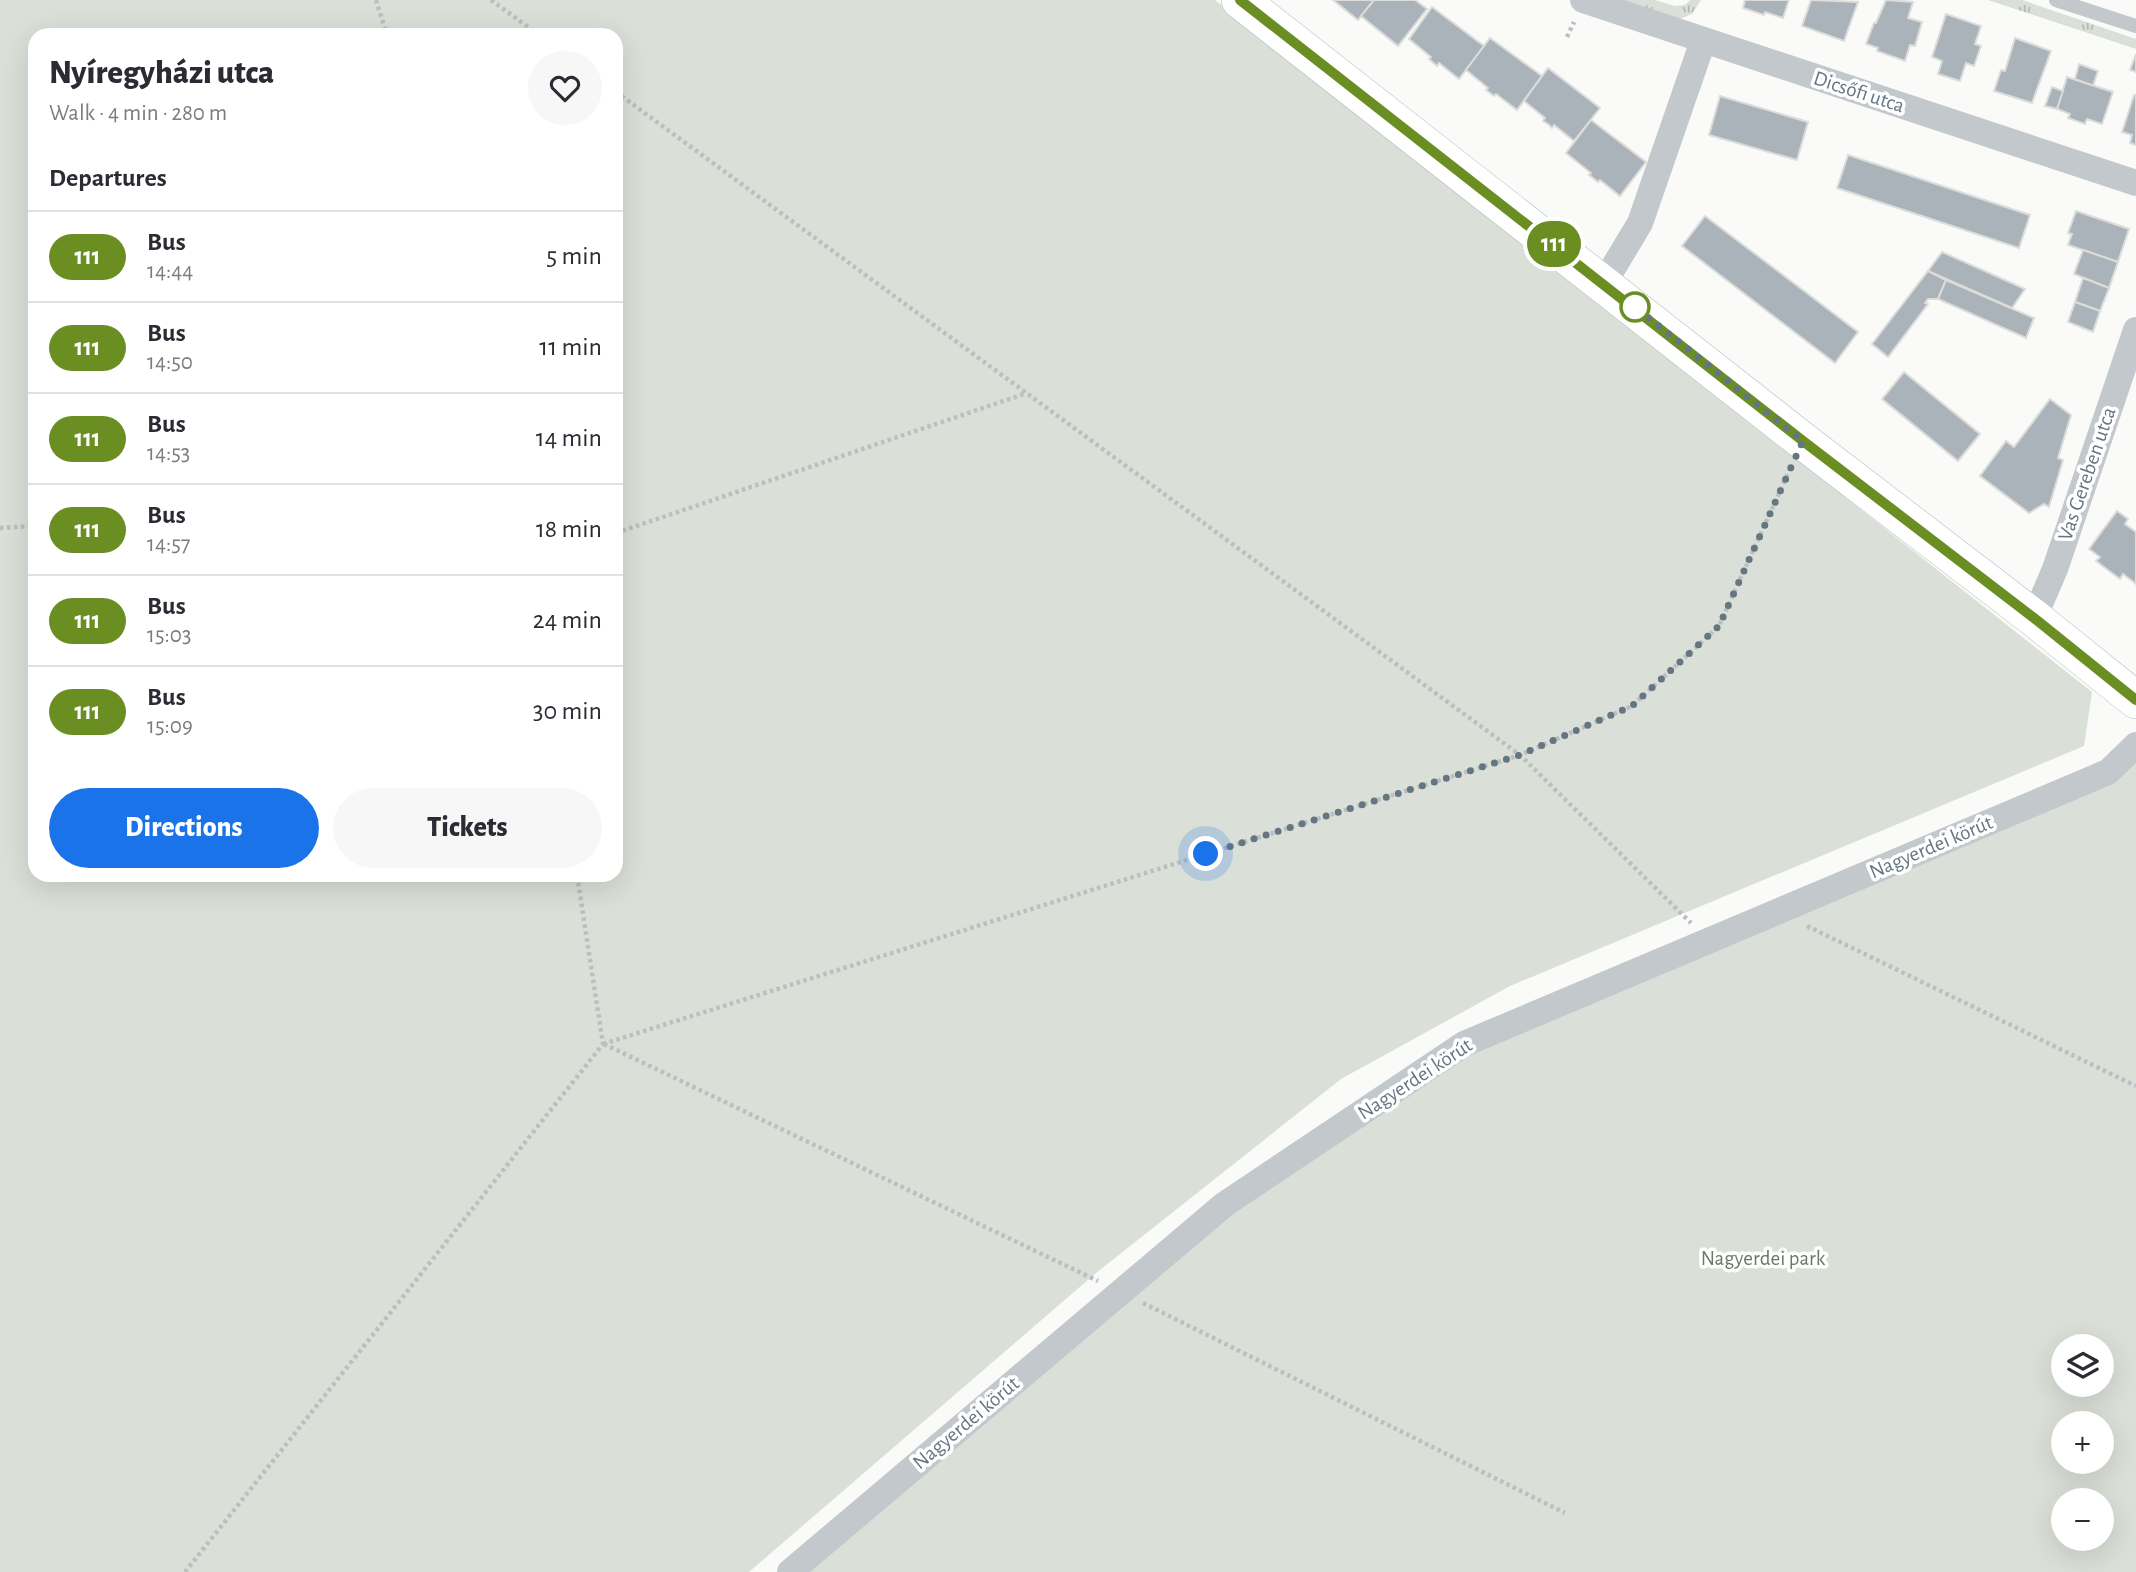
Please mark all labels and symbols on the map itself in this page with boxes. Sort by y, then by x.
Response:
street label: Dicsőfi utca [1811,67,1907,117]
line badge: 111 [1514,221,1594,267]
unlabelled marker [1620,292,1650,322]
street label: Vas Gereben utca [2054,404,2120,543]
street label: Nagyerdei körút [1866,812,1996,882]
your location [1188,836,1223,871]
street label: Nagyerdei körút [1354,1034,1476,1124]
park label: Nagyerdei park [1701,1248,1826,1269]
street label: Nagyerdei körút [909,1372,1023,1473]

